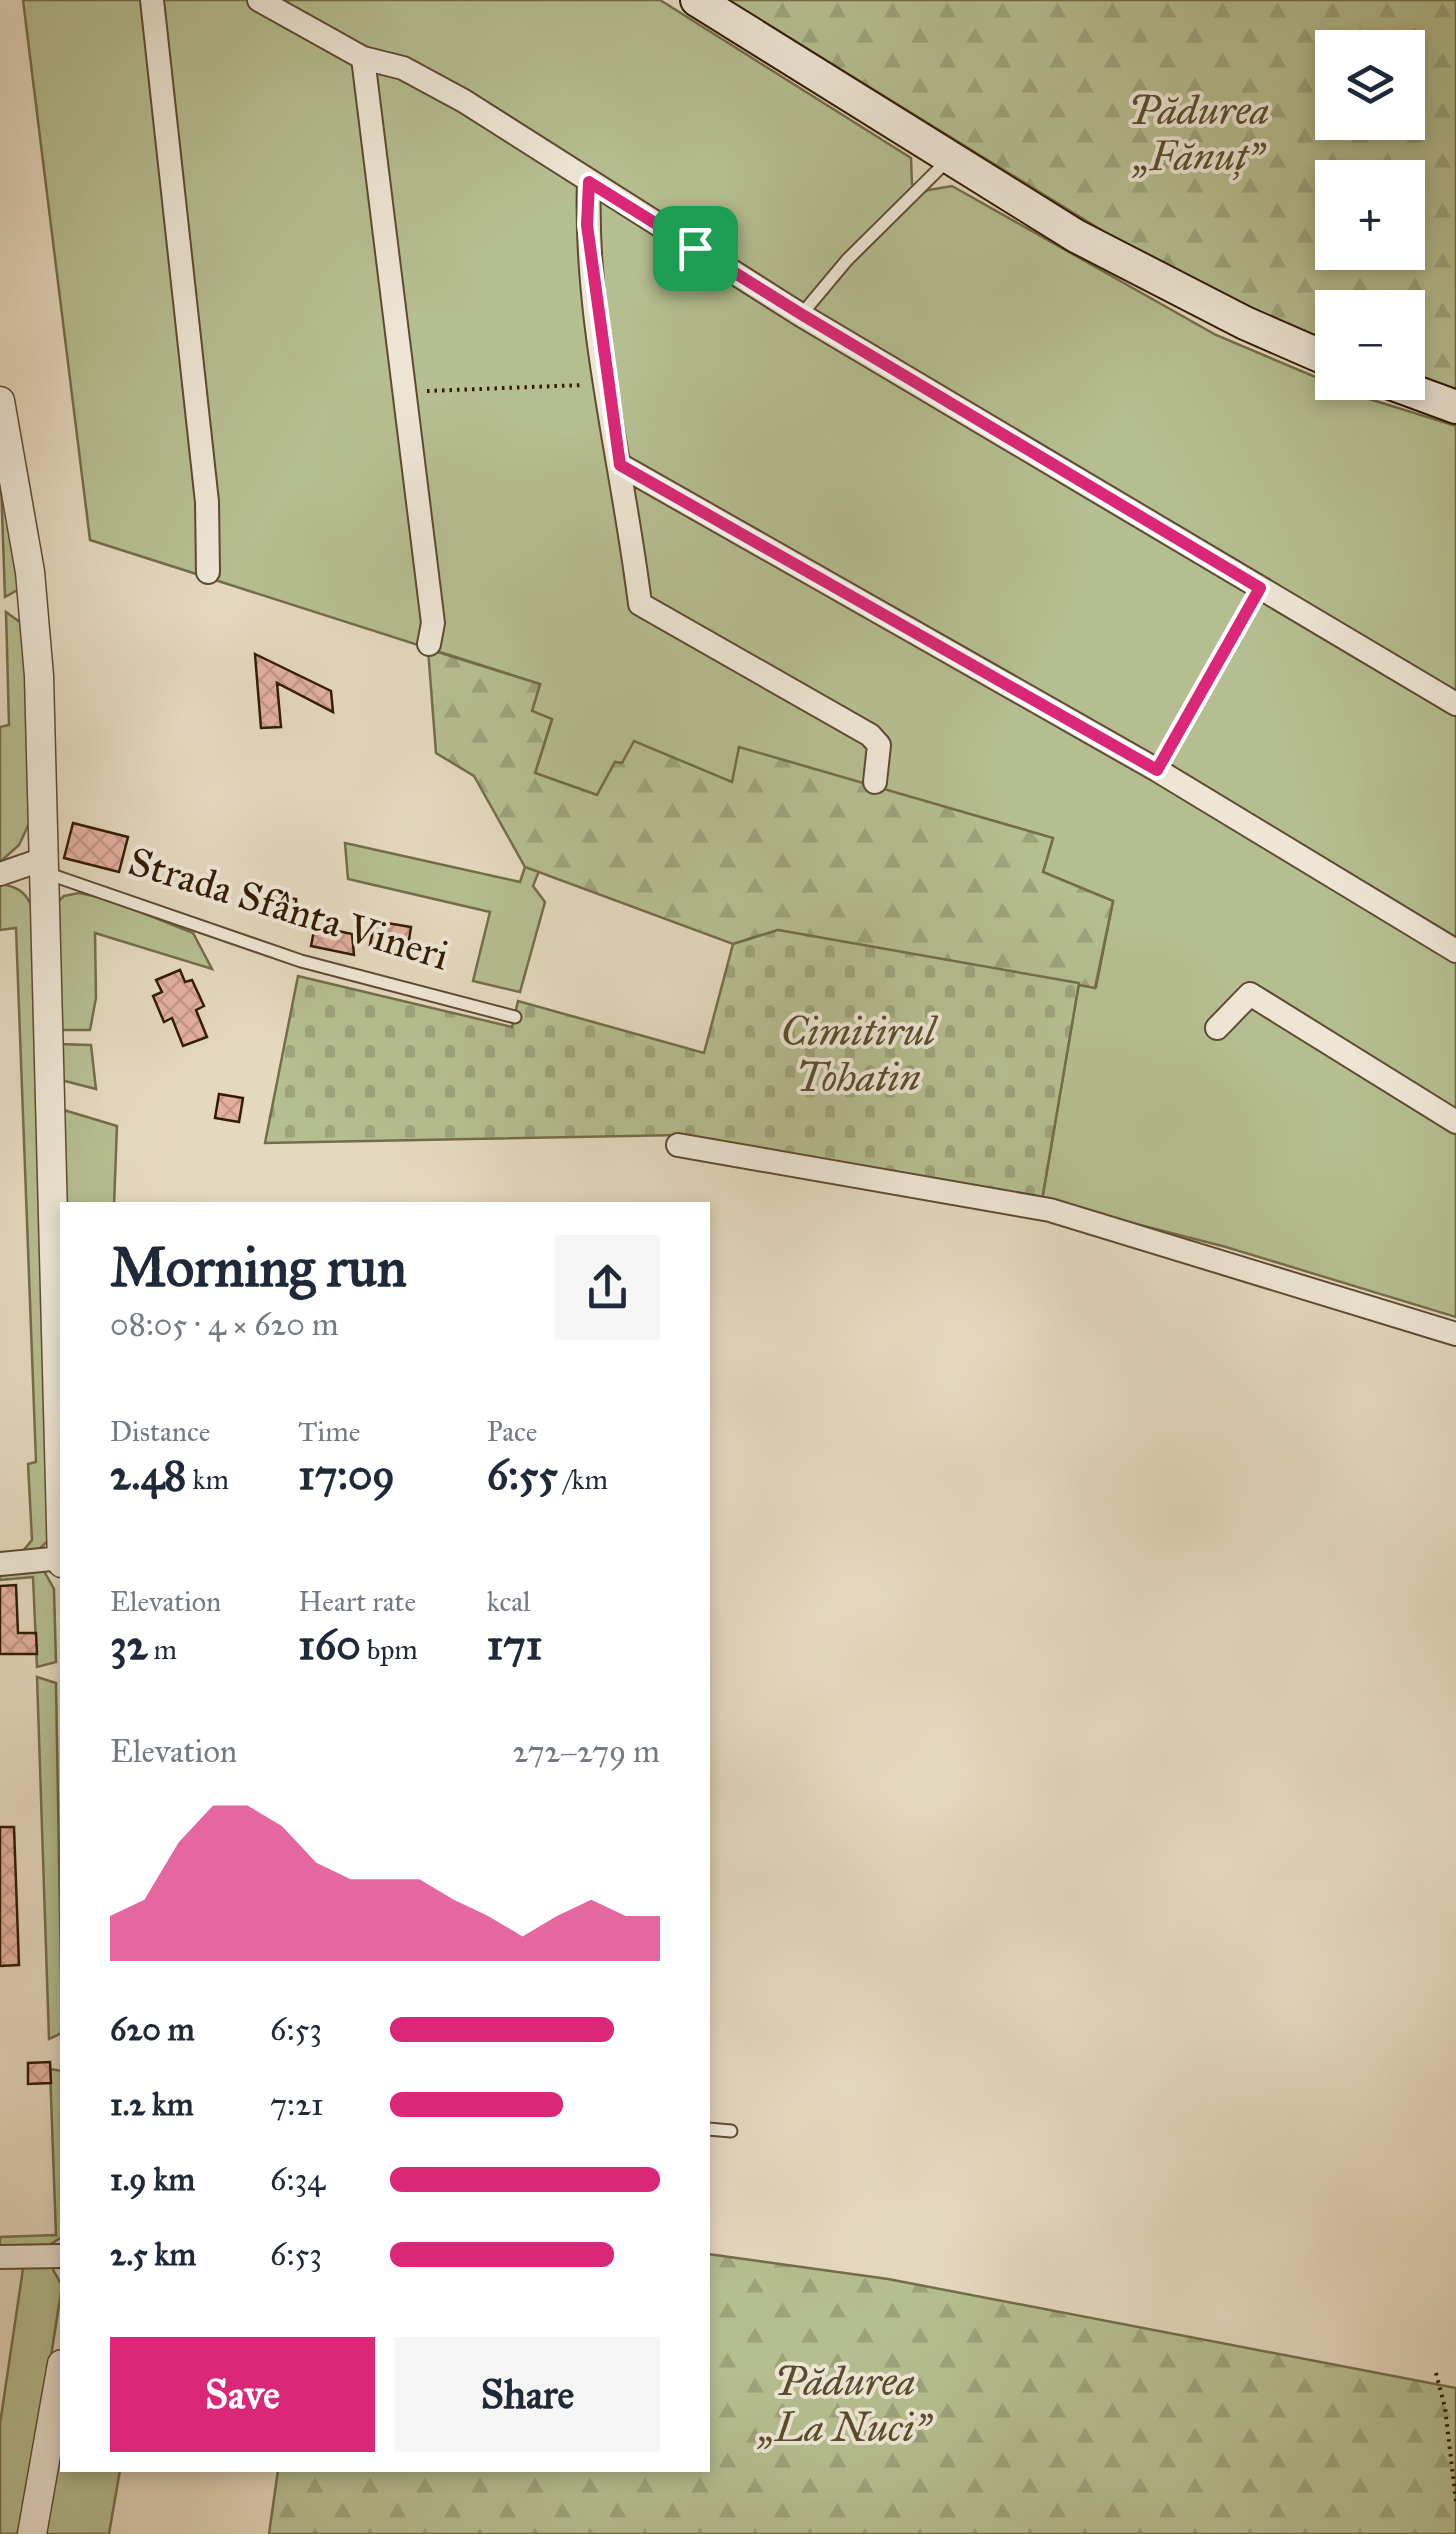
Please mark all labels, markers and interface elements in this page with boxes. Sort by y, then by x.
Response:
map controls [1315,30,1425,400]
button: layers [1315,30,1425,140]
park label: Pădurea „Fănuț” [1129,86,1269,181]
button: + [1315,160,1425,270]
pin [653,206,738,291]
icon: arrive [668,221,723,276]
button: − [1315,290,1425,400]
street label: Strada Sfânta Vineri [123,836,455,980]
park label: Cimitirul Tohatin [781,1007,939,1102]
text: Morning run [110,1234,407,1301]
button: share [555,1235,660,1340]
text: 08:05 · 4 × 620 m [110,1305,339,1344]
text: Distance [110,1414,210,1449]
text: Time [298,1414,360,1449]
text: Pace [487,1414,537,1449]
text: 2.48 [110,1449,186,1501]
text: 17:09 [298,1449,395,1501]
text: 6:55 [487,1449,558,1501]
text: km [186,1462,229,1497]
text: /km [558,1462,608,1497]
text: Elevation [110,1584,221,1619]
text: Heart rate [298,1584,416,1619]
text: kcal [487,1584,531,1619]
text: 32 [110,1619,148,1671]
text: 160 [298,1619,361,1671]
text: 171 [487,1619,542,1671]
text: m [148,1632,177,1667]
text: bpm [361,1632,418,1667]
text: Elevation [110,1732,237,1771]
text: 272–279 m [513,1732,660,1771]
text: 620 m [110,2010,195,2049]
text: 6:53 [270,2010,322,2049]
text: 1.2 km [110,2085,194,2124]
text: 7:21 [270,2085,324,2124]
text: 1.9 km [110,2160,195,2199]
text: 6:34 [270,2160,325,2199]
text: 2.5 km [110,2235,196,2274]
text: 6:53 [270,2235,322,2274]
button: Save [110,2337,375,2452]
button: Share [395,2337,660,2452]
park label: Pădurea „La Nuci” [757,2357,933,2452]

